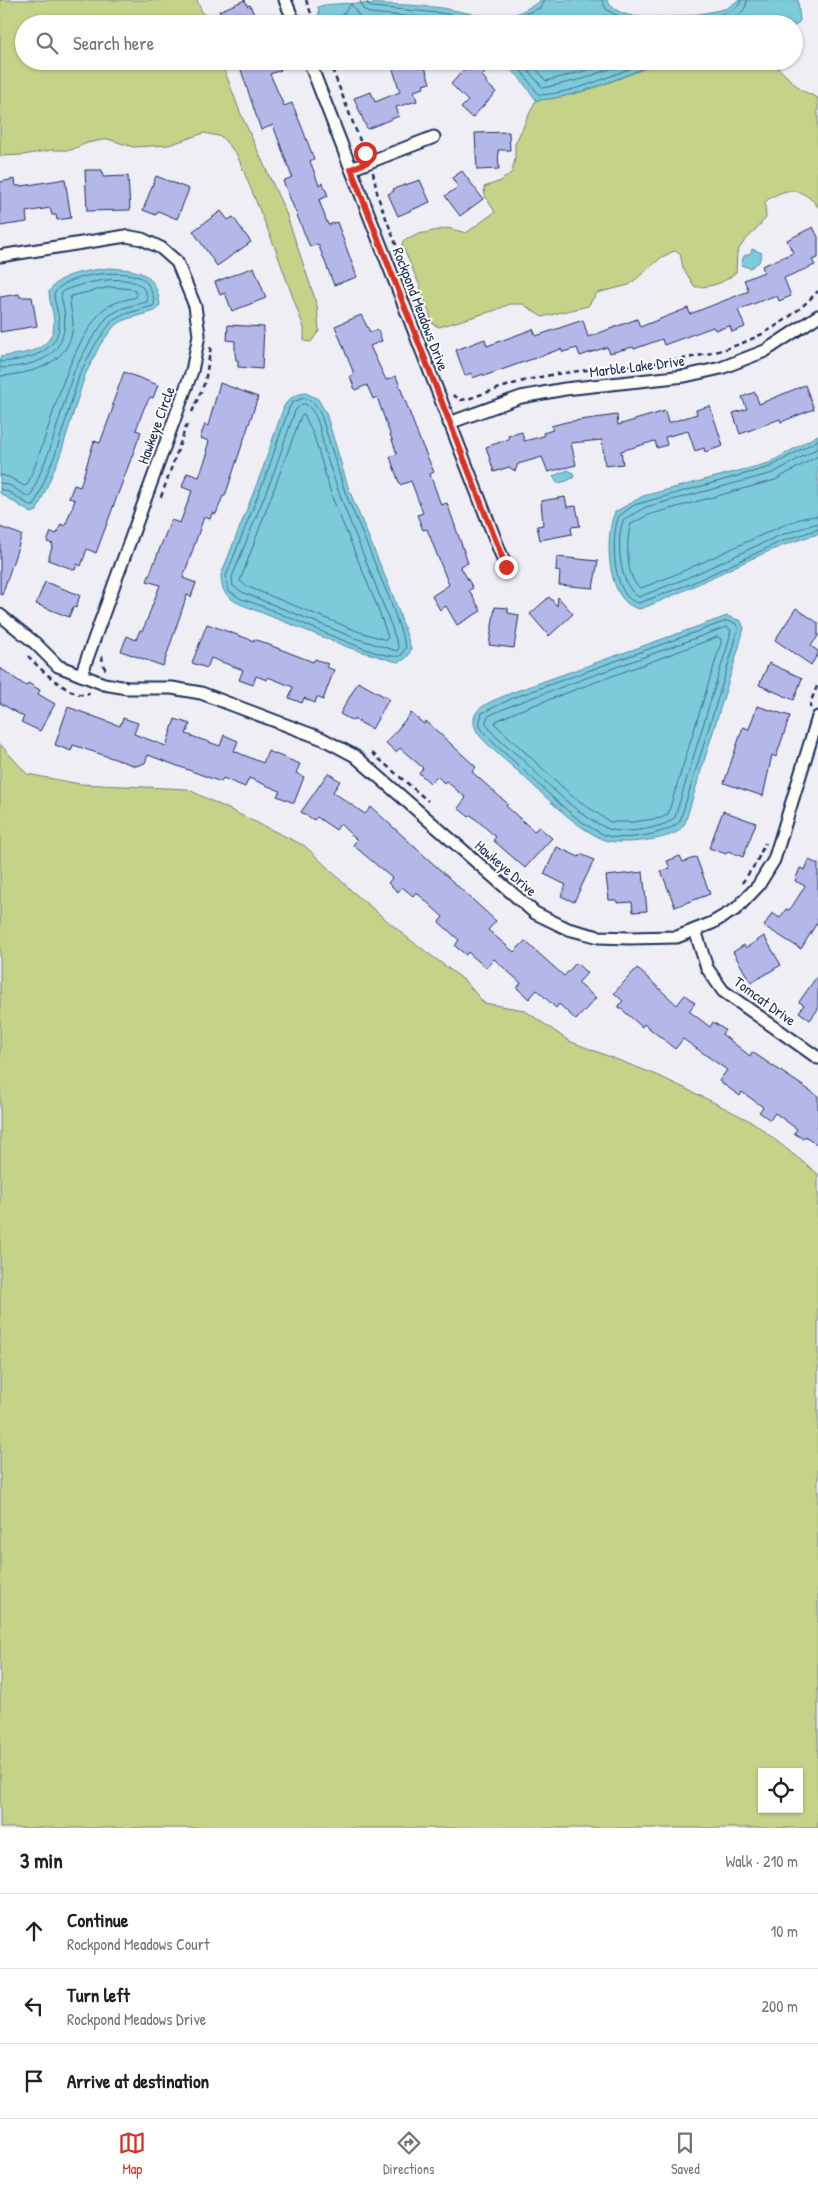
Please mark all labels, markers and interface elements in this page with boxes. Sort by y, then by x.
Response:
search box [15,15,803,70]
icon: search [33,29,61,57]
text: Search here [73,30,154,56]
route start [354,142,377,165]
street label: Rockpond Meadows Drive [388,244,454,374]
street label: Marble Lake Drive [588,350,686,382]
street label: Hawkeye Circle [132,383,180,467]
route end [495,556,518,579]
street label: Hawkeye Drive [470,835,542,901]
street label: Tomcat Drive [730,971,800,1031]
map controls [758,1768,803,1813]
button: locate [758,1768,803,1813]
text: 3 min [20,1846,63,1875]
text: Walk · 210 m [725,1850,798,1872]
text: Continue [67,1907,128,1933]
icon: ahead [20,1917,48,1945]
text: 10 m [770,1920,798,1942]
text: Rockpond Meadows Court [67,1933,209,1955]
text: Turn left [67,1982,130,2008]
icon: left [20,1992,48,2020]
text: 200 m [762,1995,798,2017]
text: Rockpond Meadows Drive [67,2008,206,2030]
icon: arrive [20,2067,48,2095]
text: Arrive at destination [67,2068,209,2094]
tab: Map [118,2129,146,2178]
tab: Directions [383,2129,434,2178]
tab: Saved [671,2129,700,2178]

